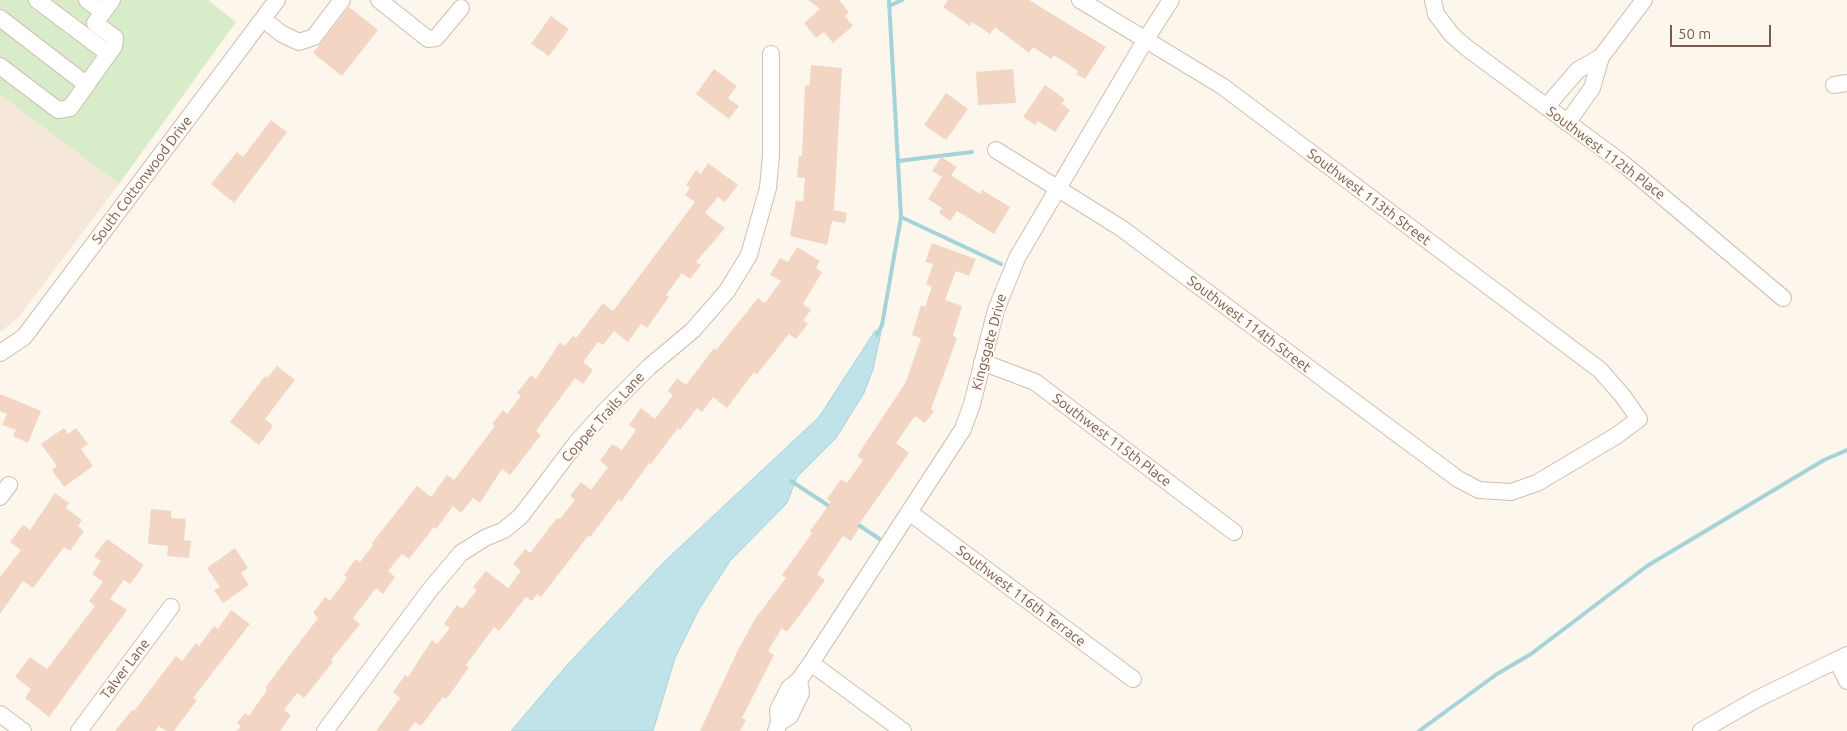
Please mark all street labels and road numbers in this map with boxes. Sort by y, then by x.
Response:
street label: Southwest 112th Place [1543,103,1669,203]
street label: South Cottonwood Drive [88,113,196,247]
street label: Southwest 113th Street [1304,145,1434,249]
street label: Southwest 114th Street [1184,272,1314,376]
street label: Kingsgate Drive [968,292,1010,392]
street label: Copper Trails Lane [558,368,648,466]
street label: Southwest 115th Place [1049,390,1175,490]
street label: Southwest 116th Terrace [953,542,1089,650]
street label: Talver Lane [97,636,153,702]

